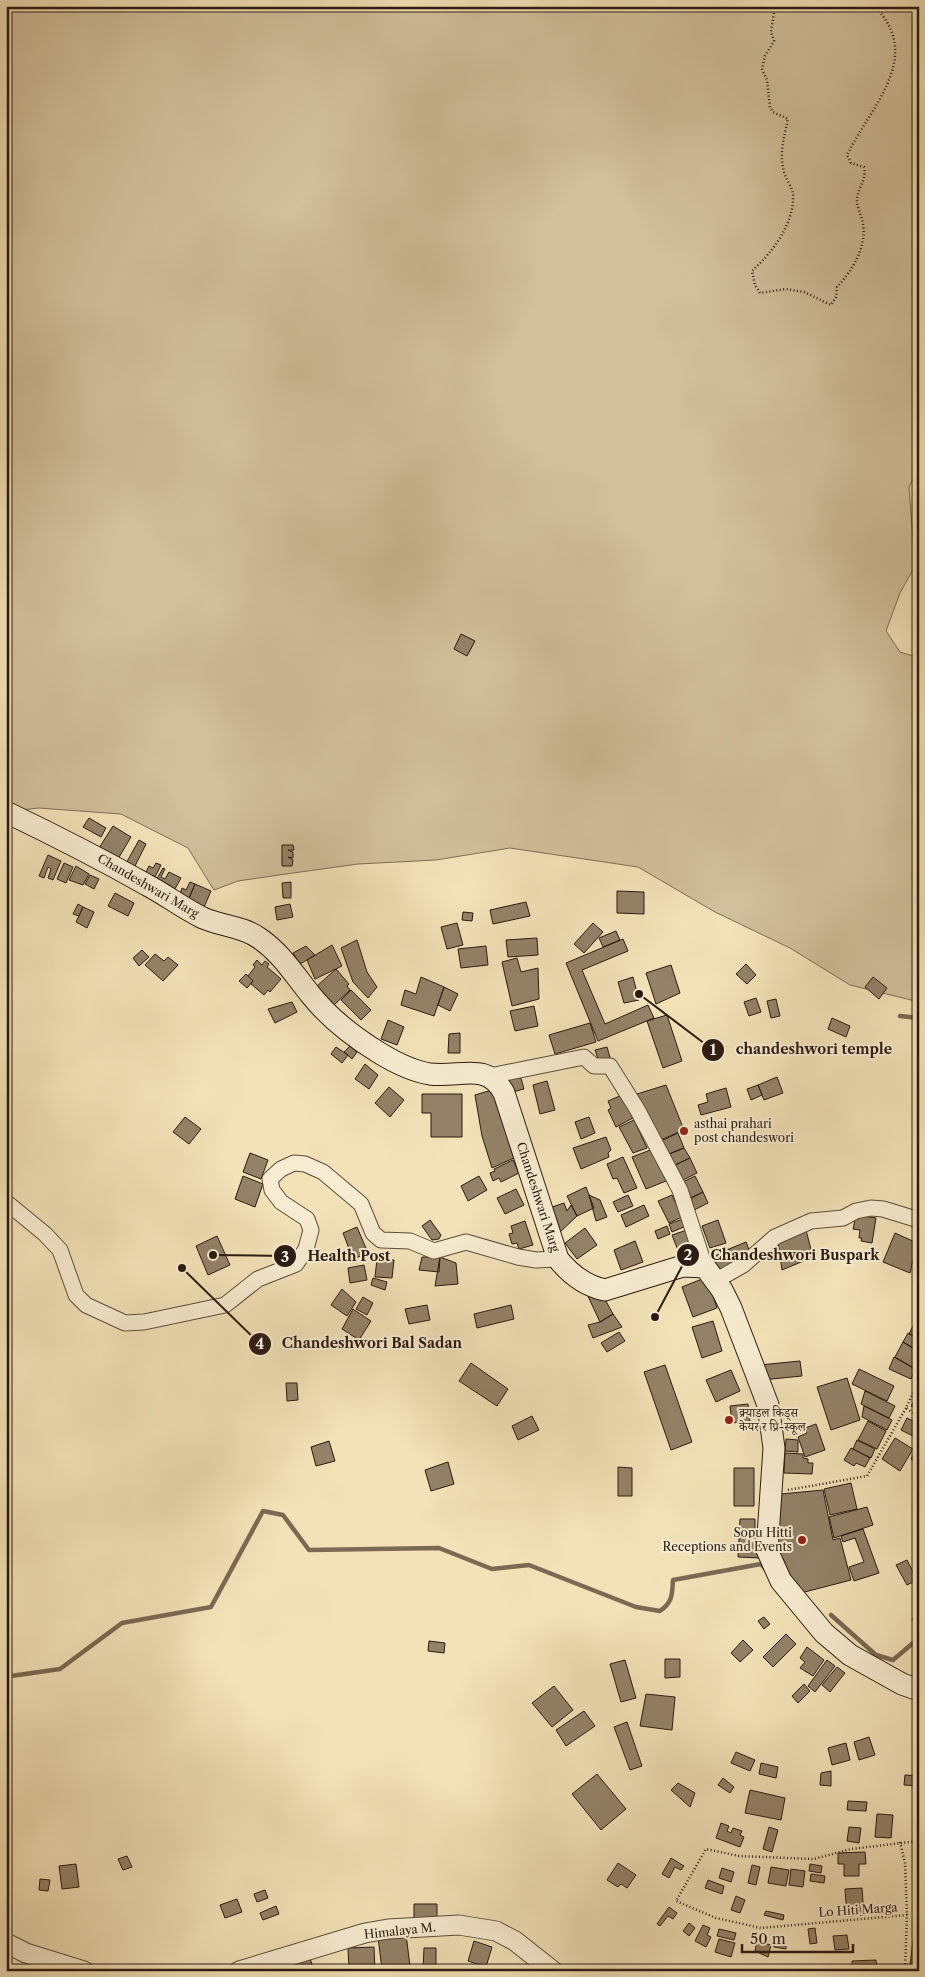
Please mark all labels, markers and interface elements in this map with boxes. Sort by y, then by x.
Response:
street label: Chandeshwari Marg [95,850,202,921]
callout: chandeshwori temple [701,1035,902,1064]
text: 1 [710,1040,717,1059]
text: chandeshwori temple [736,1040,892,1058]
place label: asthai prahari post chandeswori [694,1116,794,1145]
marker: asthai prahari post chandeswori [678,1125,690,1137]
street label: Chandeshwari Marg [514,1140,564,1254]
callout: Chandeshwori Buspark [675,1240,889,1269]
callout: Health Post [272,1242,400,1271]
text: 2 [684,1245,693,1264]
text: Chandeshwori Buspark [711,1246,880,1264]
text: 3 [281,1247,289,1266]
text: Health Post [308,1247,391,1265]
callout: Chandeshwori Bal Sadan [247,1329,473,1358]
text: 4 [256,1334,265,1353]
text: Chandeshwori Bal Sadan [282,1334,463,1352]
place label: क्र्याडल किड्स केयर र प्रि-स्कूल [738,1405,807,1435]
marker: क्र्याडल किड्स केयर र प्रि-स्कूल [723,1414,735,1426]
place label: Sopu Hitti Receptions and Events [663,1525,792,1554]
marker: Sopu Hitti Receptions and Events [796,1534,808,1546]
street label: Lo Hiti Marga [818,1899,899,1920]
street label: Himalaya M. [363,1919,437,1942]
scale bar [742,1922,854,1954]
text: 50 m [750,1929,786,1948]

